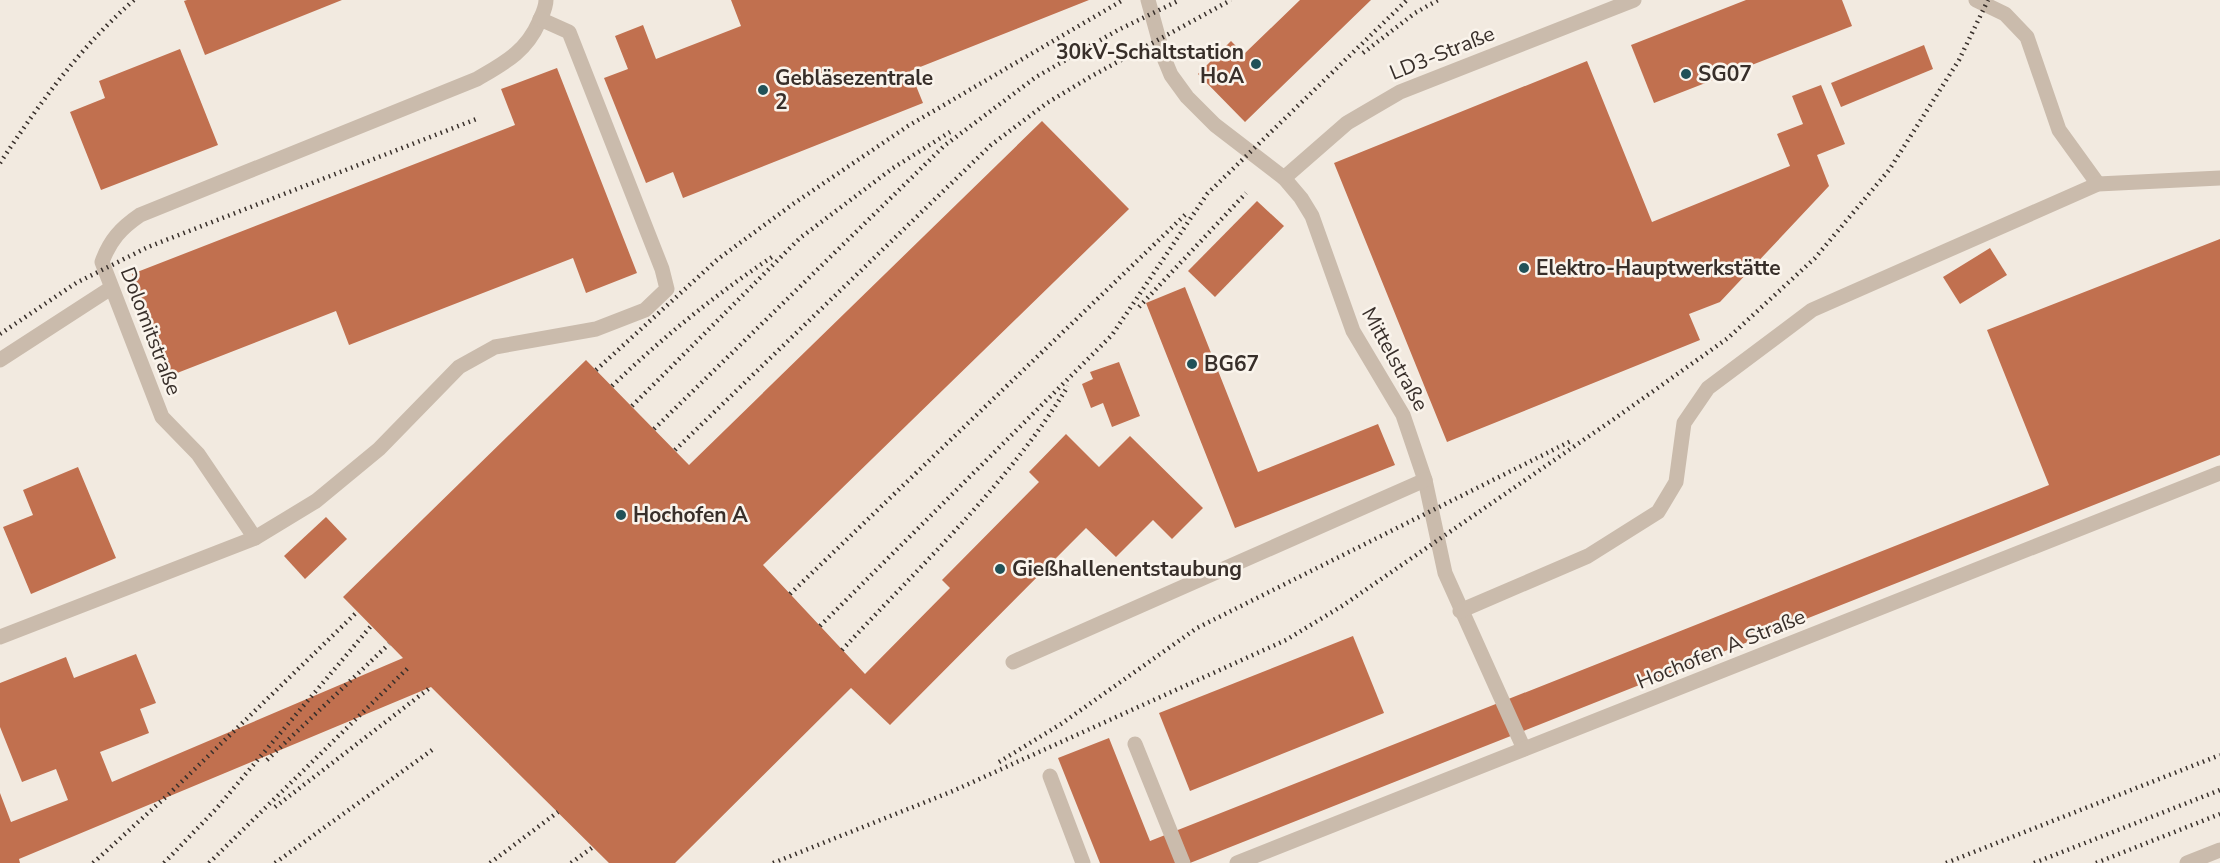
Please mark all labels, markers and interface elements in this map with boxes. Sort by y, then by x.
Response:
street label: LD3-Straße [1385,19,1499,87]
place label: 30kV-Schaltstation HoA [1056,38,1244,90]
marker: 30kV-Schaltstation HoA [1249,57,1263,71]
place label: SG07 [1698,60,1752,88]
place label: Gebläsezentrale 2 [775,64,933,116]
marker: SG07 [1679,67,1693,81]
marker: Gebläsezentrale 2 [756,83,770,97]
place label: Elektro-Hauptwerkstätte [1536,254,1781,282]
marker: Elektro-Hauptwerkstätte [1517,261,1531,275]
street label: Dolomitstraße [114,263,188,399]
street label: Mittelstraße [1355,302,1435,416]
place label: BG67 [1204,350,1259,378]
marker: BG67 [1185,357,1199,371]
place label: Hochofen A [633,501,748,529]
marker: Hochofen A [614,508,628,522]
place label: Gießhallenentstaubung [1012,555,1242,583]
marker: Gießhallenentstaubung [993,562,1007,576]
street label: Hochofen A Straße [1632,602,1810,696]

